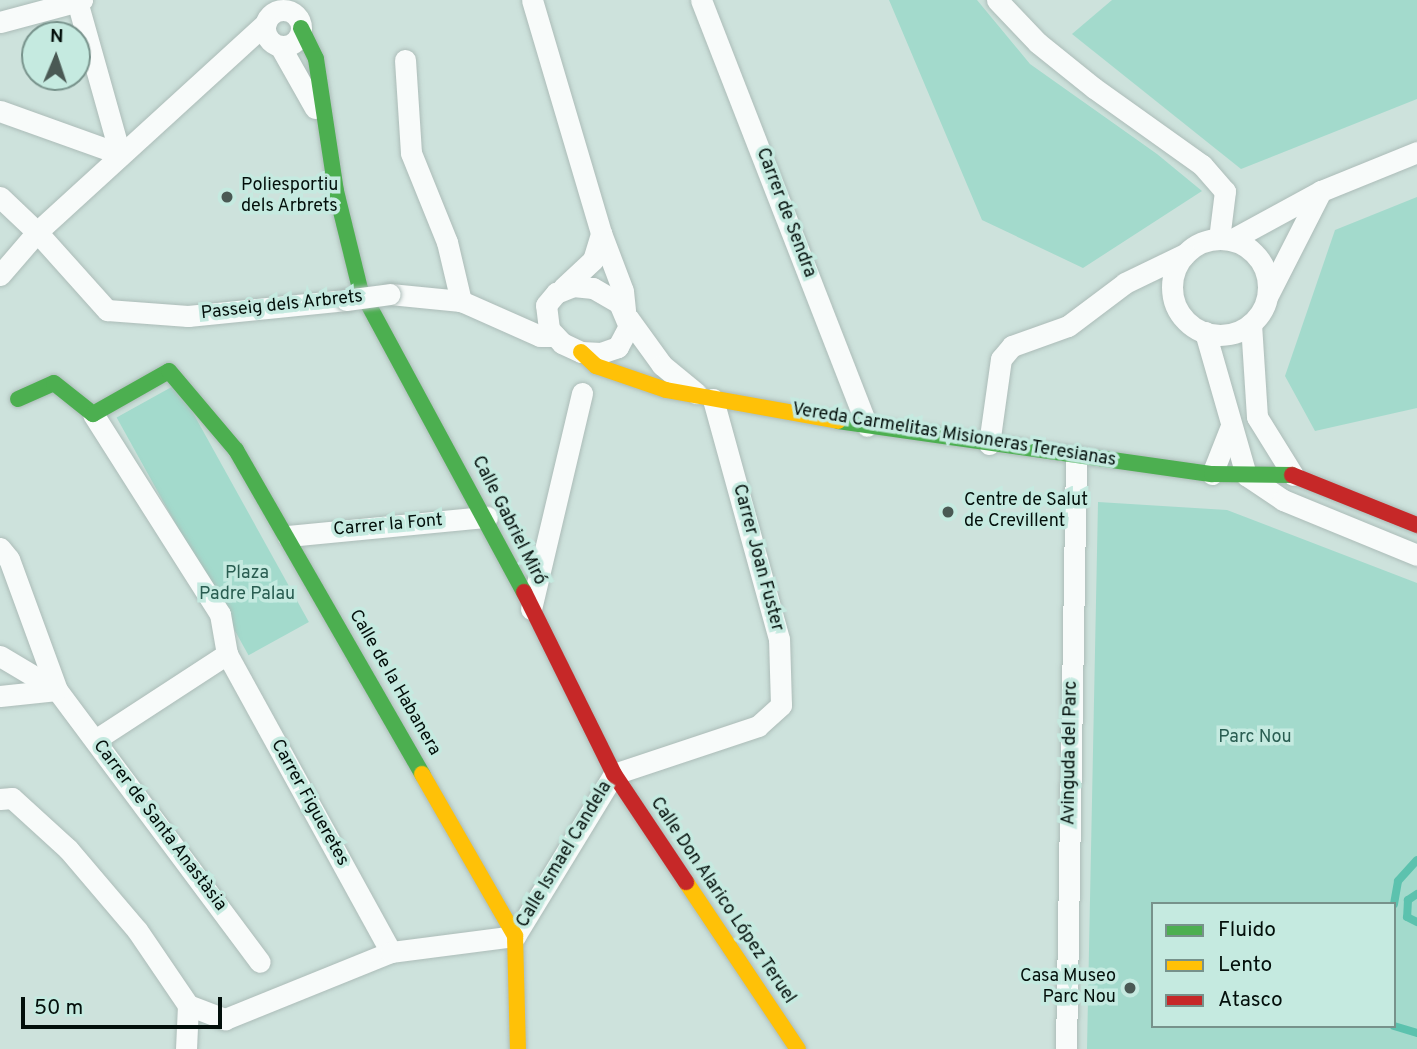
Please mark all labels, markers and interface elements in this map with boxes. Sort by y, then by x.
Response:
north arrow [21,21,91,91]
text: N [49,25,64,49]
street label: Carrer de Sendra [750,145,820,281]
place label: Poliesportiu dels Arbrets [241,176,339,218]
marker: Poliesportiu dels Arbrets [219,189,235,205]
street label: Passeig dels Arbrets [200,287,364,325]
street label: Vereda Carmelitas Misioneras Teresianas [790,400,1118,472]
street label: Calle Gabriel Miró [466,453,550,589]
street label: Carrer Joan Fuster [727,482,787,634]
place label: Centre de Salut de Crevillent [964,491,1088,534]
marker: Centre de Salut de Crevillent [938,502,958,522]
street label: Carrer la Font [332,510,444,542]
park label: Plaza Padre Palau [199,564,295,606]
street label: Calle de la Habanera [343,606,445,760]
street label: Avinguda del Parc [1059,681,1083,825]
park label: Parc Nou [1218,727,1292,749]
street label: Carrer de Santa Anastàsia [87,736,231,916]
street label: Carrer Figueretes [265,736,353,870]
street label: Calle Ismael Candela [513,778,617,932]
street label: Calle Don Alarico López Teruel [644,793,800,1009]
legend [1151,902,1396,1028]
text: Fluido [1218,917,1276,944]
text: Lento [1218,952,1272,979]
place label: Casa Museo Parc Nou [1020,967,1116,1010]
marker: Casa Museo Parc Nou [1122,980,1138,996]
scale bar [24,982,226,1026]
text: Atasco [1218,987,1283,1014]
text: 50 m [34,995,83,1022]

